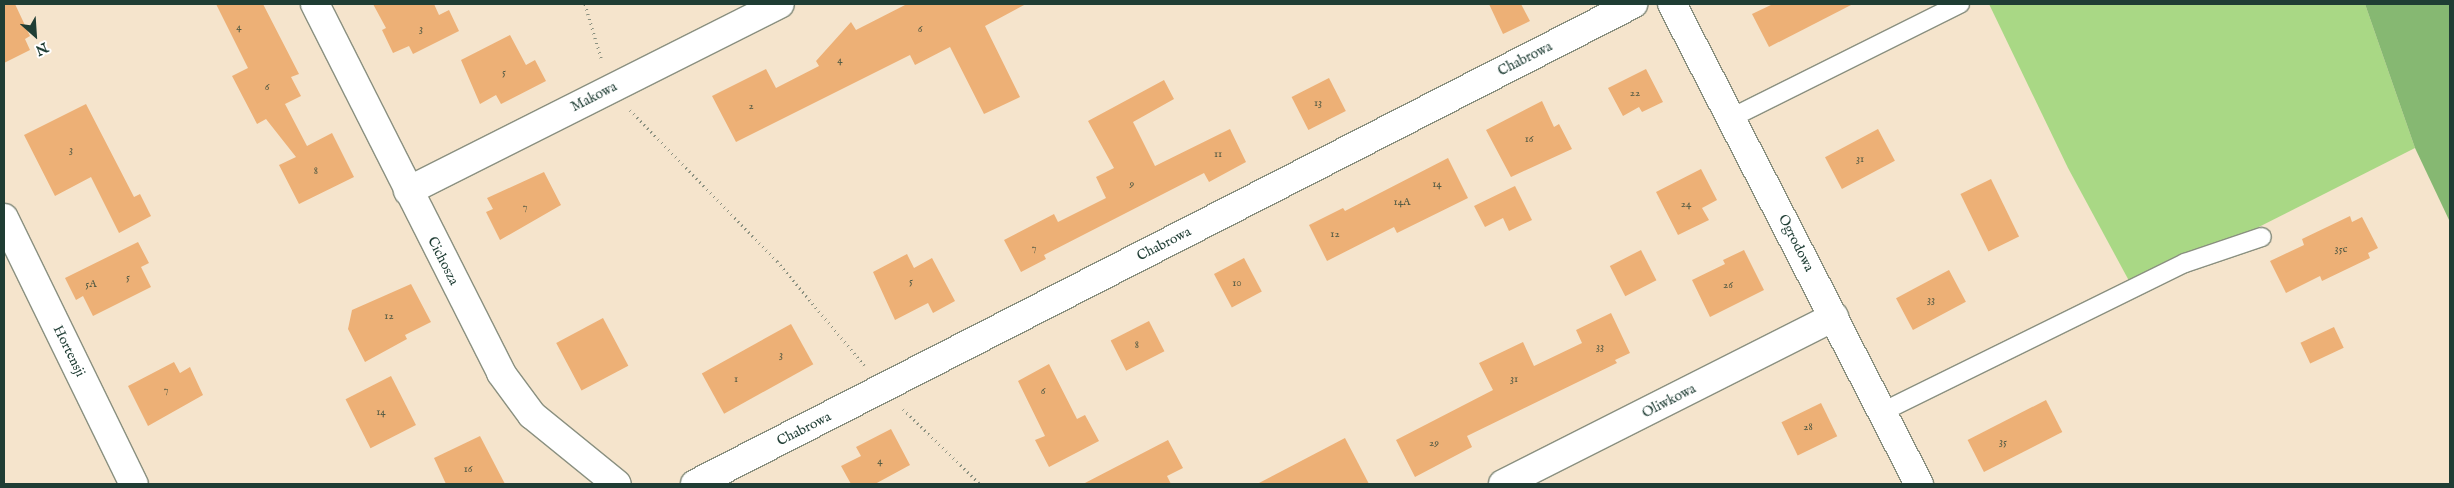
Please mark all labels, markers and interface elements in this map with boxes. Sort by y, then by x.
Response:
north arrow [10,10,60,60]
house number: 4 [236,20,242,34]
house number: 3 [419,22,423,36]
house number: 6 [918,22,922,36]
text: N [32,38,51,59]
street label: Chabrowa [1495,38,1555,80]
house number: 4 [837,53,843,67]
house number: 5 [502,65,506,79]
street label: Makowa [568,78,620,116]
house number: 6 [265,80,269,94]
house number: 22 [1630,86,1640,100]
house number: 13 [1314,96,1322,110]
house number: 2 [748,99,754,113]
house number: 16 [1525,132,1533,146]
house number: 3 [69,143,73,157]
house number: 11 [1214,147,1222,161]
house number: 31 [1856,152,1864,166]
house number: 8 [314,164,318,178]
house number: 9 [1130,177,1134,191]
house number: 14 [1432,177,1442,191]
house number: 14A [1394,195,1410,209]
house number: 24 [1681,197,1691,211]
house number: 7 [522,200,528,214]
street label: Ogrodowa [1774,212,1818,274]
street label: Chabrowa [1134,223,1194,265]
house number: 12 [1330,227,1340,241]
street label: Cichosza [424,234,462,288]
house number: 7 [1031,241,1037,255]
house number: 35c [2335,242,2347,256]
house number: 5 [126,270,130,284]
house number: 5 [909,274,913,288]
house number: 10 [1232,276,1242,290]
house number: 5A [85,277,97,291]
house number: 26 [1723,278,1733,292]
house number: 33 [1927,293,1935,307]
house number: 12 [384,309,394,323]
street label: Hortensji [49,323,89,379]
house number: 8 [1135,338,1139,352]
house number: 33 [1596,340,1604,354]
house number: 3 [779,348,783,362]
house number: 1 [734,372,738,386]
house number: 31 [1510,372,1518,386]
street label: Oliwkowa [1639,380,1699,422]
house number: 7 [163,383,169,397]
house number: 6 [1041,384,1045,398]
house number: 14 [376,405,386,419]
street label: Chabrowa [774,408,834,450]
house number: 28 [1803,420,1813,434]
house number: 35 [1999,435,2007,449]
house number: 29 [1429,436,1439,450]
house number: 4 [877,454,883,468]
house number: 16 [464,462,472,476]

